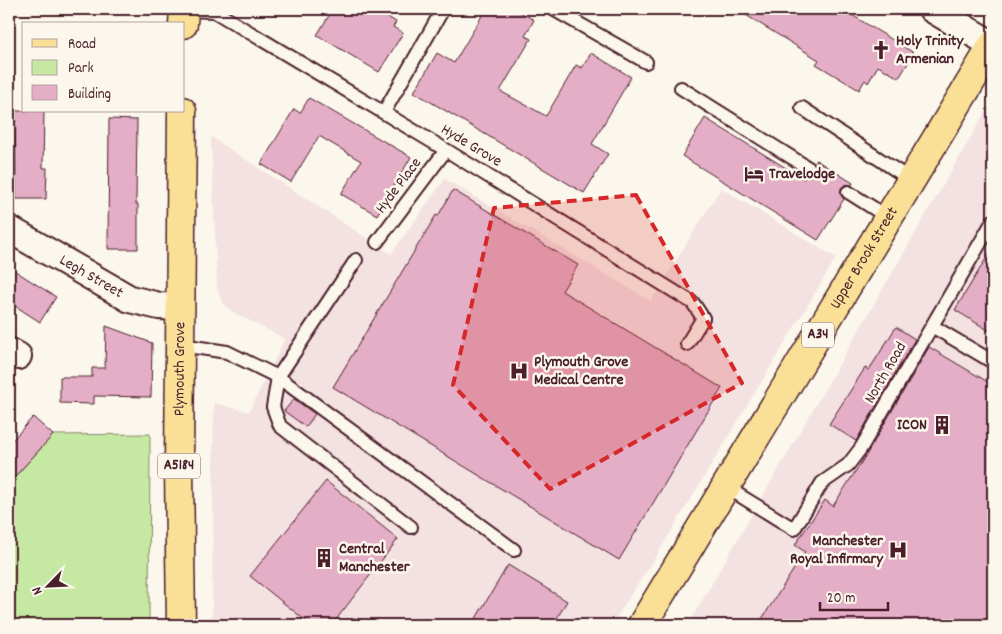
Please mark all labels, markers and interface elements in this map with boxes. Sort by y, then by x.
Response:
legend [22,22,185,112]
place label: Holy Trinity Armenian [896,30,965,71]
text: Road [68,34,96,56]
church icon: Holy Trinity Armenian [870,39,892,61]
text: Park [68,58,94,80]
text: Building [68,84,111,106]
street label: Hyde Grove [436,119,506,173]
street label: Hyde Place [370,153,428,219]
hotel icon: Travelodge [743,163,765,185]
place label: Travelodge [769,163,835,186]
street label: Upper Brook Street [824,202,904,314]
street label: Legh Street [55,249,128,304]
street label: Plymouth Grove [168,322,192,416]
road number: A34 [802,322,834,348]
street label: North Road [859,338,913,408]
place label: Plymouth Grove Medical Centre [534,351,628,392]
hospital icon: Plymouth Grove Medical Centre [508,360,530,382]
place label: ICON [897,414,927,437]
building icon: ICON [931,414,953,436]
road number: A5184 [158,454,200,478]
place label: Manchester Royal Infirmary [790,530,885,571]
place label: Central Manchester [339,538,411,579]
hospital icon: Manchester Royal Infirmary [887,539,909,561]
building icon: Central Manchester [313,547,335,569]
north arrow [22,562,72,612]
scale bar [820,579,887,611]
text: N [27,583,48,598]
text: 20 m [827,588,855,610]

